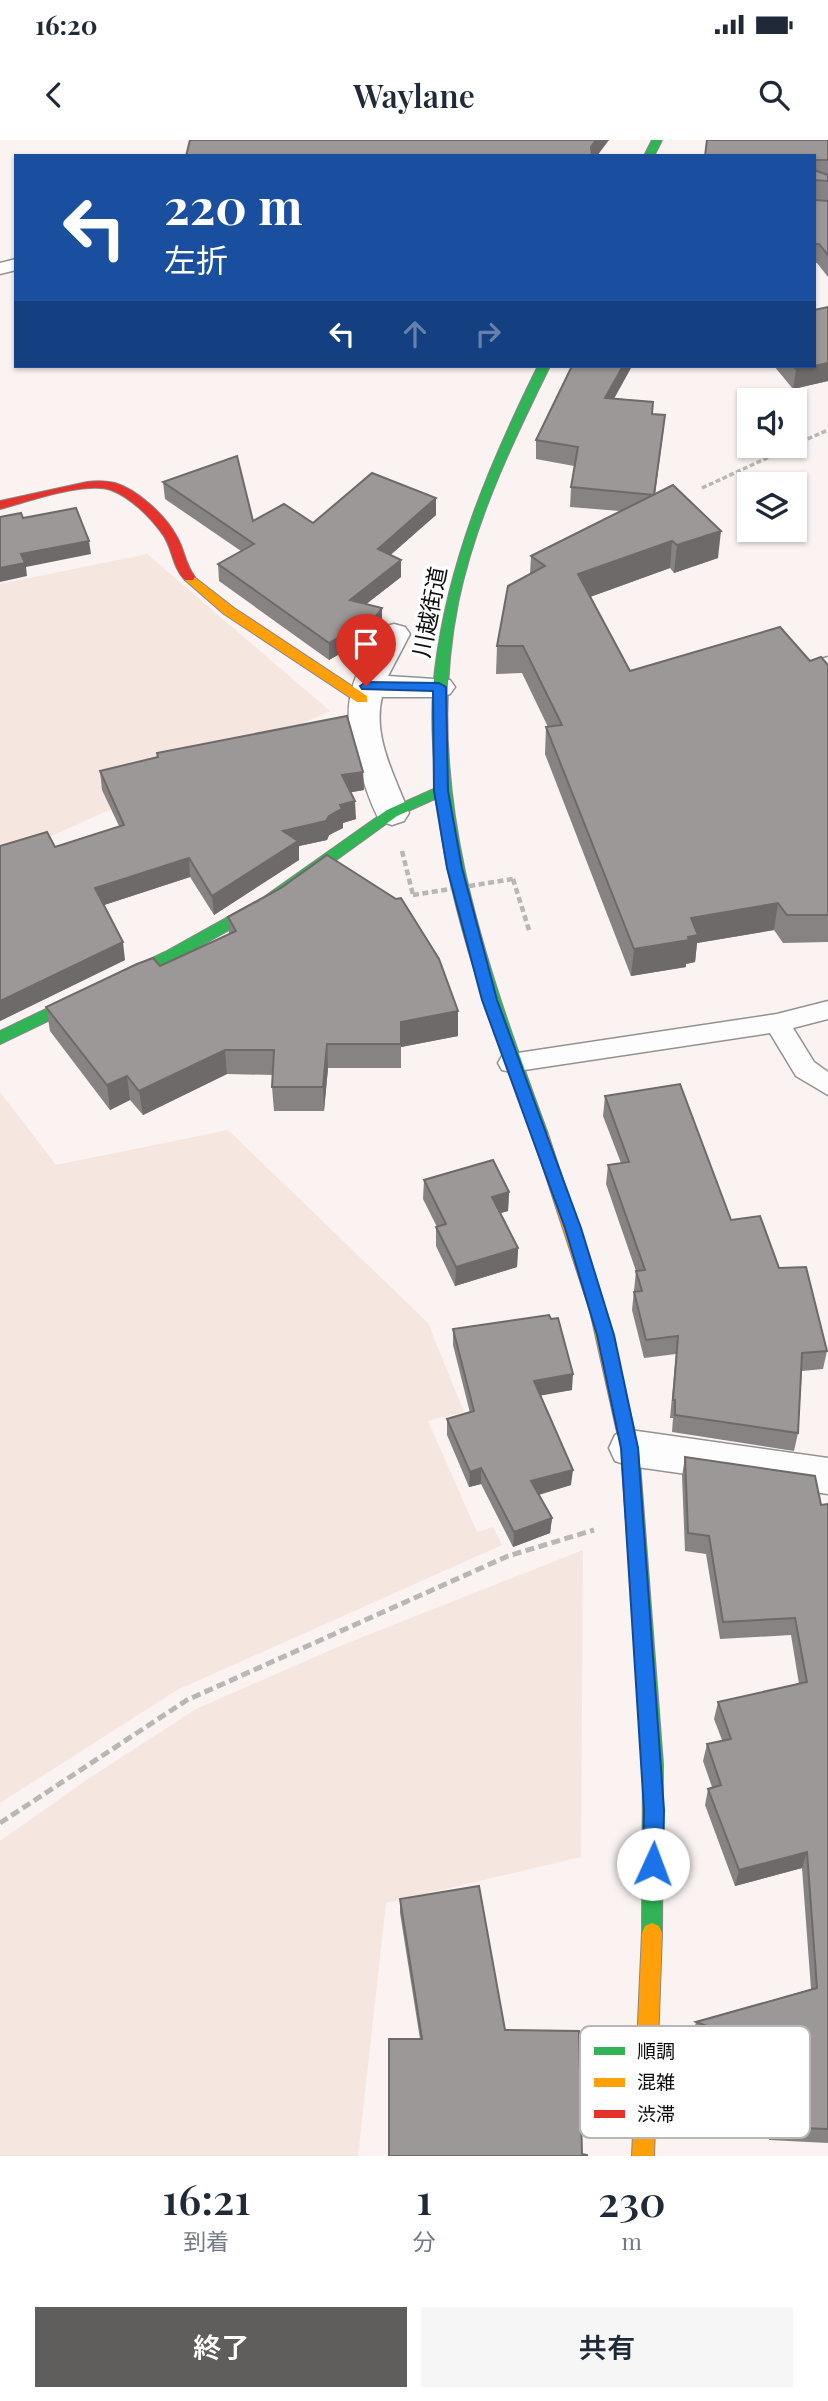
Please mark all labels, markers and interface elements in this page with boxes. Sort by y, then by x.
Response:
text: 16:20 [35,7,97,42]
text: Waylane [353,73,475,116]
icon: back [35,76,73,114]
icon: search [755,76,793,114]
text: 220 m [164,172,303,237]
icon: left [49,182,140,273]
text: 左折 [164,237,228,280]
icon: left [323,315,361,353]
icon: ahead [396,315,434,353]
icon: right [469,315,507,353]
map controls [737,388,807,542]
button: sound [737,388,807,458]
button: layers [737,472,807,542]
street label: 川越街道 [405,564,453,660]
pin [336,614,396,686]
icon: arrive [347,625,385,663]
position arrow [616,1827,690,1901]
legend [580,2026,810,2138]
text: 順調 [637,2037,675,2063]
text: 混雑 [637,2068,675,2094]
text: 渋滞 [637,2100,675,2126]
text: 16:21 [162,2170,250,2226]
text: 1 [416,2170,432,2226]
text: 230 [598,2172,666,2228]
text: 到着 [183,2225,229,2256]
text: 分 [413,2225,436,2256]
text: m [622,2225,642,2256]
button: 終了 [35,2307,407,2387]
button: 共有 [421,2307,793,2387]

